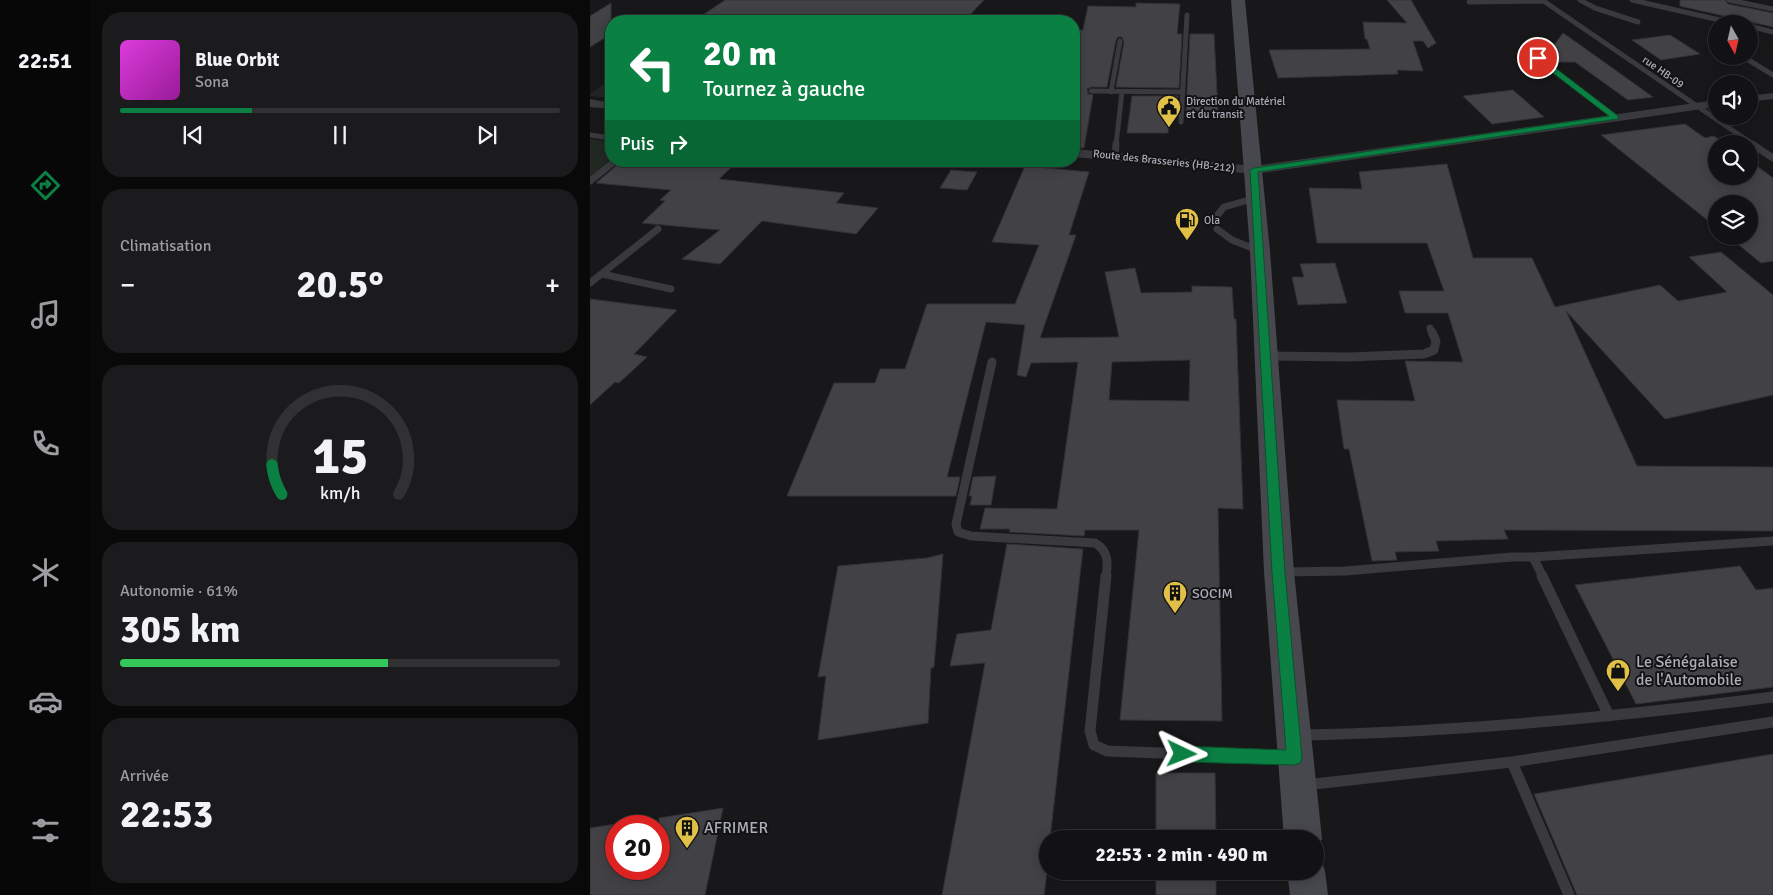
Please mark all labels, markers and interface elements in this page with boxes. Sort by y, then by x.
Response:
north arrow [1708,15,1758,65]
map controls [1708,15,1758,245]
text: 20 m [703,32,777,75]
icon: left [620,35,685,100]
pin [1517,37,1559,79]
icon: arrive [1524,44,1552,72]
text: 22:51 [18,47,72,74]
text: Blue Orbit [195,48,279,72]
street label: rue HB-09 [1640,53,1686,91]
text: Sona [195,72,229,92]
text: Tournez à gauche [703,75,865,102]
button: sound [1708,75,1758,125]
public building icon: Direction du Matériel et du transit [1156,94,1182,128]
place label: Direction du Matériel et du transit [1186,95,1286,121]
icon: previous [179,121,207,149]
icon: pause [326,121,354,149]
icon: next [473,121,501,149]
icon: right [664,130,692,158]
text: Puis [620,132,654,156]
button: search [1708,135,1758,185]
street label: Route des Brasseries (HB-212) [1092,147,1236,175]
icon: directions [28,168,63,203]
button: layers [1708,195,1758,245]
fuel station icon: Ola [1174,207,1200,241]
place label: Ola [1204,214,1220,227]
text: Climatisation [120,236,211,256]
text: 20.5° [296,261,384,308]
text: − [120,268,135,302]
text: + [545,268,560,302]
icon: music [28,297,63,332]
text: 15 [312,424,368,488]
icon: phone [28,426,63,461]
text: km/h [320,482,360,504]
icon: climate [28,555,63,590]
building icon: SOCIM [1162,580,1188,614]
text: Autonomie · 61% [120,581,238,601]
place label: SOCIM [1192,585,1233,602]
text: 305 km [120,606,241,653]
place label: Le Sénégalaise de l'Automobile [1636,652,1742,690]
shop icon: Le Sénégalaise de l'Automobile [1605,658,1631,692]
icon: car [28,684,63,719]
position arrow [1155,727,1207,779]
text: Arrivée [120,766,169,786]
text: 22:53 [120,791,213,838]
icon: filters [28,813,63,848]
speed limit sign: 20 [605,815,670,880]
building icon: AFRIMER [674,815,700,849]
place label: AFRIMER [704,818,768,838]
text: 22:53 · 2 min · 490 m [1095,843,1268,867]

